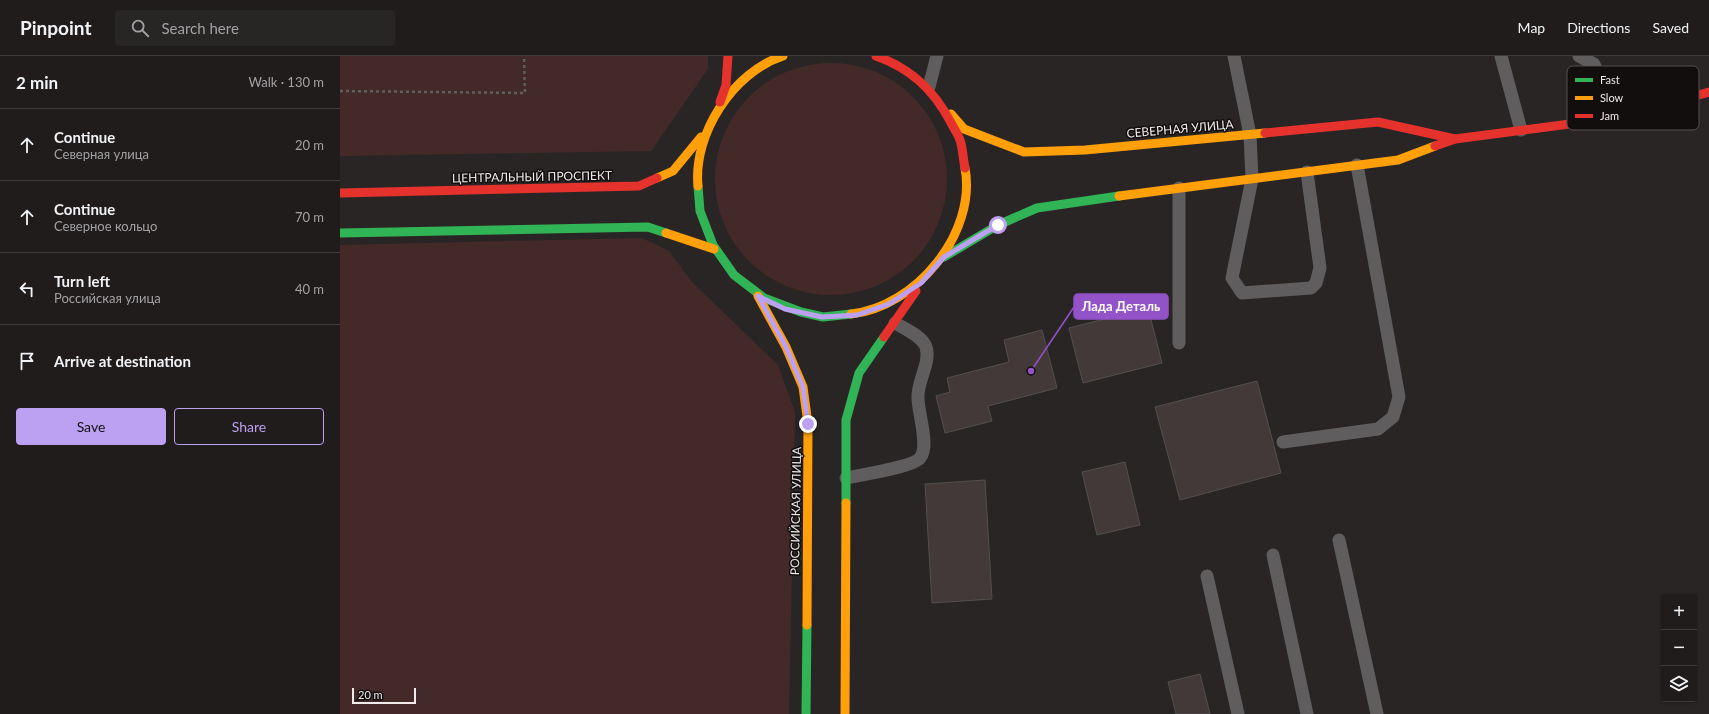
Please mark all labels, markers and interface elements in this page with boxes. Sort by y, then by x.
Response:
search box [115,10,395,46]
text: Pinpoint [20,16,91,39]
icon: search [129,17,151,39]
text: Search here [161,19,239,37]
text: Map [1518,19,1545,36]
text: Directions [1567,19,1630,36]
text: Saved [1652,19,1689,36]
legend [1567,66,1699,130]
text: 2 min [16,72,58,93]
text: Fast [1600,73,1620,86]
text: Walk · 130 m [248,74,324,90]
text: Slow [1600,91,1624,104]
text: Jam [1600,109,1619,122]
street label: СЕВЕРНАЯ УЛИЦА [1126,116,1235,141]
text: Continue [54,128,115,146]
icon: ahead [16,134,38,156]
text: 20 m [295,137,324,153]
text: Северная улица [54,146,149,162]
street label: ЦЕНТРАЛЬНЫЙ ПРОСПЕКТ [452,168,612,185]
text: Continue [54,200,115,218]
icon: ahead [16,206,38,228]
text: 70 m [295,209,324,225]
route start [989,216,1007,234]
text: Северное кольцо [54,218,158,234]
text: Turn left [54,272,110,290]
icon: left [16,278,38,300]
text: 40 m [295,281,324,297]
text: Российская улица [54,290,161,306]
callout: Лада Деталь [1074,294,1168,319]
text: Лада Деталь [1081,298,1161,314]
icon: arrive [16,350,38,372]
text: Arrive at destination [54,352,191,370]
button: Save [16,408,166,445]
button: Share [174,408,324,445]
route end [799,415,817,433]
street label: РОССИЙСКАЯ УЛИЦА [787,446,804,575]
map controls [1661,594,1697,702]
button: + [1661,594,1697,630]
button: − [1661,630,1697,666]
button: layers [1661,666,1697,702]
scale bar [352,686,416,705]
text: 20 m [358,688,383,701]

